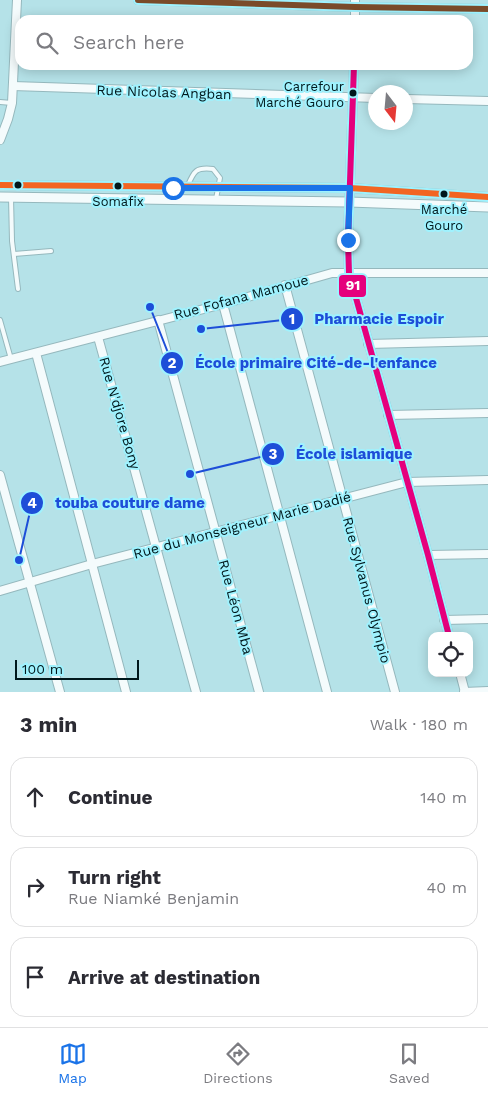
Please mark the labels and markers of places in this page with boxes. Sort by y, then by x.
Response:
place label: Carrefour Marché Gouro [255,79,344,110]
marker: Carrefour Marché Gouro [348,88,358,98]
unlabelled marker [13,180,23,190]
marker: Somafix [113,181,123,191]
marker: Marché Gouro [439,189,449,199]
place label: Somafix [92,194,144,209]
place label: Marché Gouro [421,202,467,233]
callout: Pharmacie Espoir [280,304,454,334]
callout: École primaire Cité-de-l'enfance [160,348,447,378]
callout: École islamique [260,439,422,469]
callout: touba couture dame [20,488,215,518]

